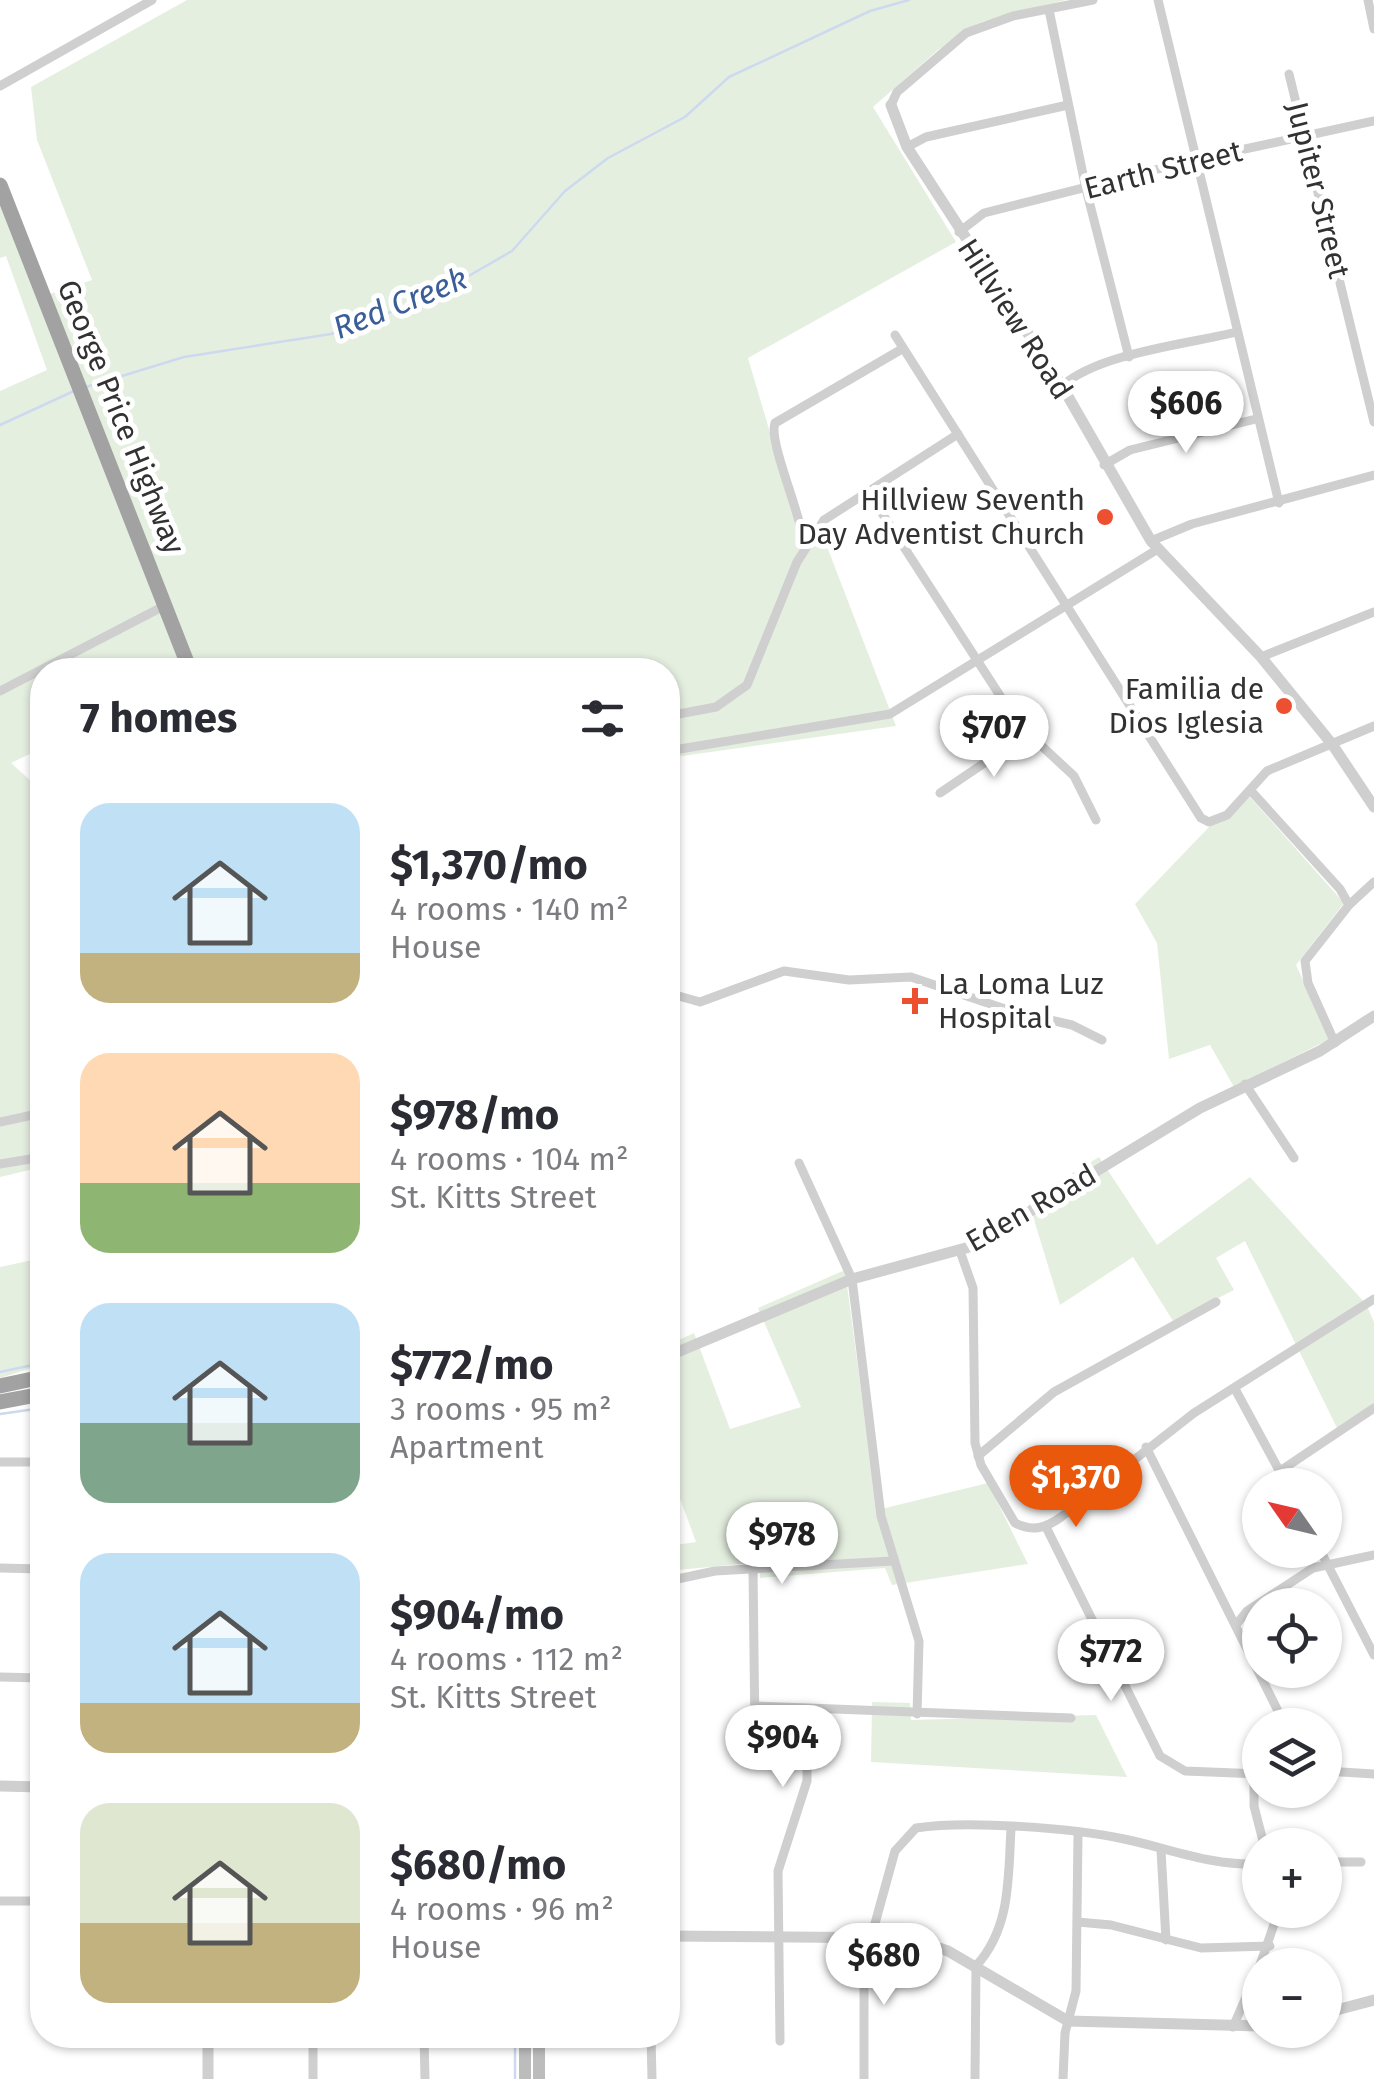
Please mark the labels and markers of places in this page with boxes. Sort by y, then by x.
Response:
pin: $606 [1127,371,1245,456]
place label: Hillview Seventh Day Adventist Church [797,482,1085,552]
marker: Hillview Seventh Day Adventist Church [1094,506,1116,528]
place label: Familia de Dios Iglesia [1109,671,1264,741]
pin: $707 [935,695,1053,780]
marker: Familia de Dios Iglesia [1273,695,1295,717]
place label: La Loma Luz Hospital [938,966,1104,1036]
marker: La Loma Luz Hospital [902,988,928,1014]
pin: $1,370 [995,1445,1157,1530]
pin: $978 [723,1502,841,1587]
pin: $772 [1052,1619,1170,1704]
pin: $904 [724,1705,842,1790]
pin: $680 [825,1923,943,2008]

